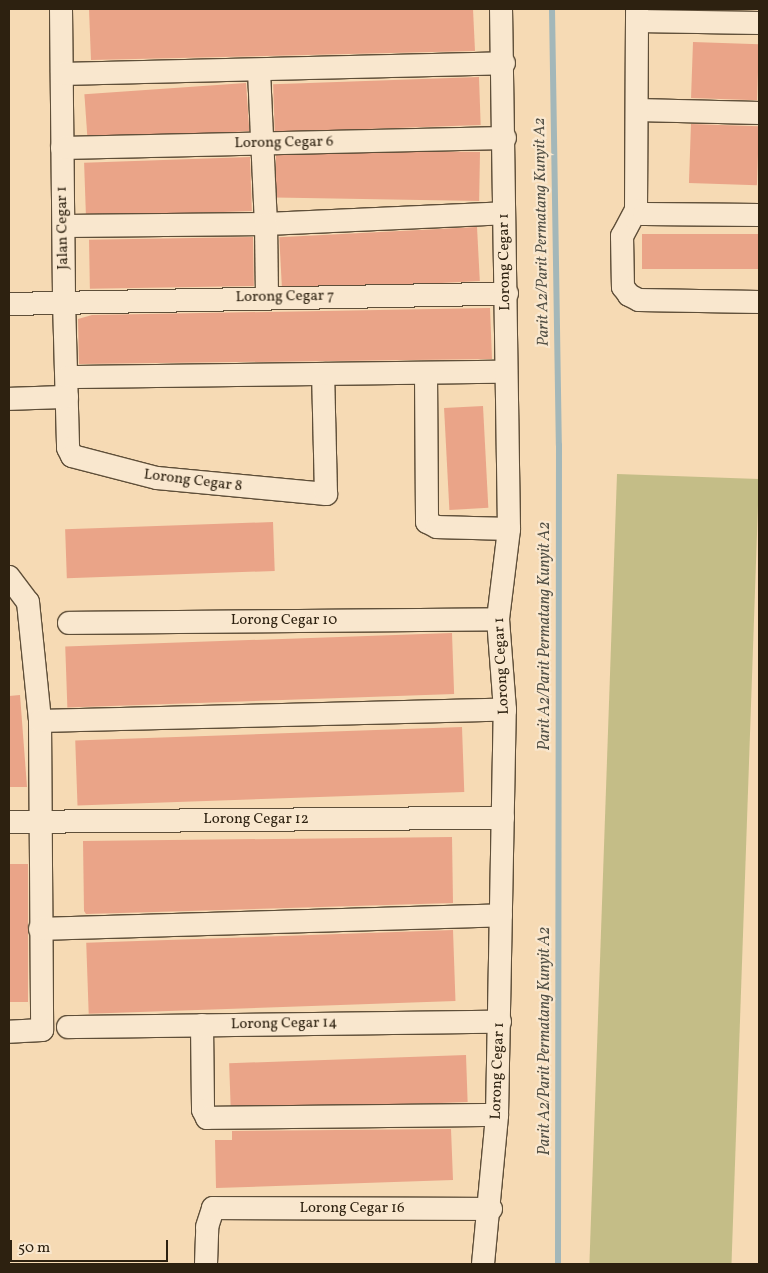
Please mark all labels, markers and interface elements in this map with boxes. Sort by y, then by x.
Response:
water label: Parit A2/Parit Permatang Kunyit A2 [530,117,554,347]
street label: Lorong Cegar 6 [234,133,334,153]
street label: Jalan Cegar 1 [53,186,73,270]
street label: Lorong Cegar 1 [495,213,515,311]
street label: Lorong Cegar 7 [235,287,335,307]
street label: Lorong Cegar 8 [143,466,243,496]
water label: Parit A2/Parit Permatang Kunyit A2 [535,522,555,750]
street label: Lorong Cegar 10 [231,612,337,630]
street label: Lorong Cegar 1 [490,617,514,715]
street label: Lorong Cegar 12 [203,811,309,829]
water label: Parit A2/Parit Permatang Kunyit A2 [535,927,555,1155]
street label: Lorong Cegar 14 [231,1014,337,1034]
street label: Lorong Cegar 1 [487,1022,509,1120]
street label: Lorong Cegar 16 [300,1200,404,1218]
scale bar [12,1230,170,1262]
text: 50 m [18,1238,50,1259]

